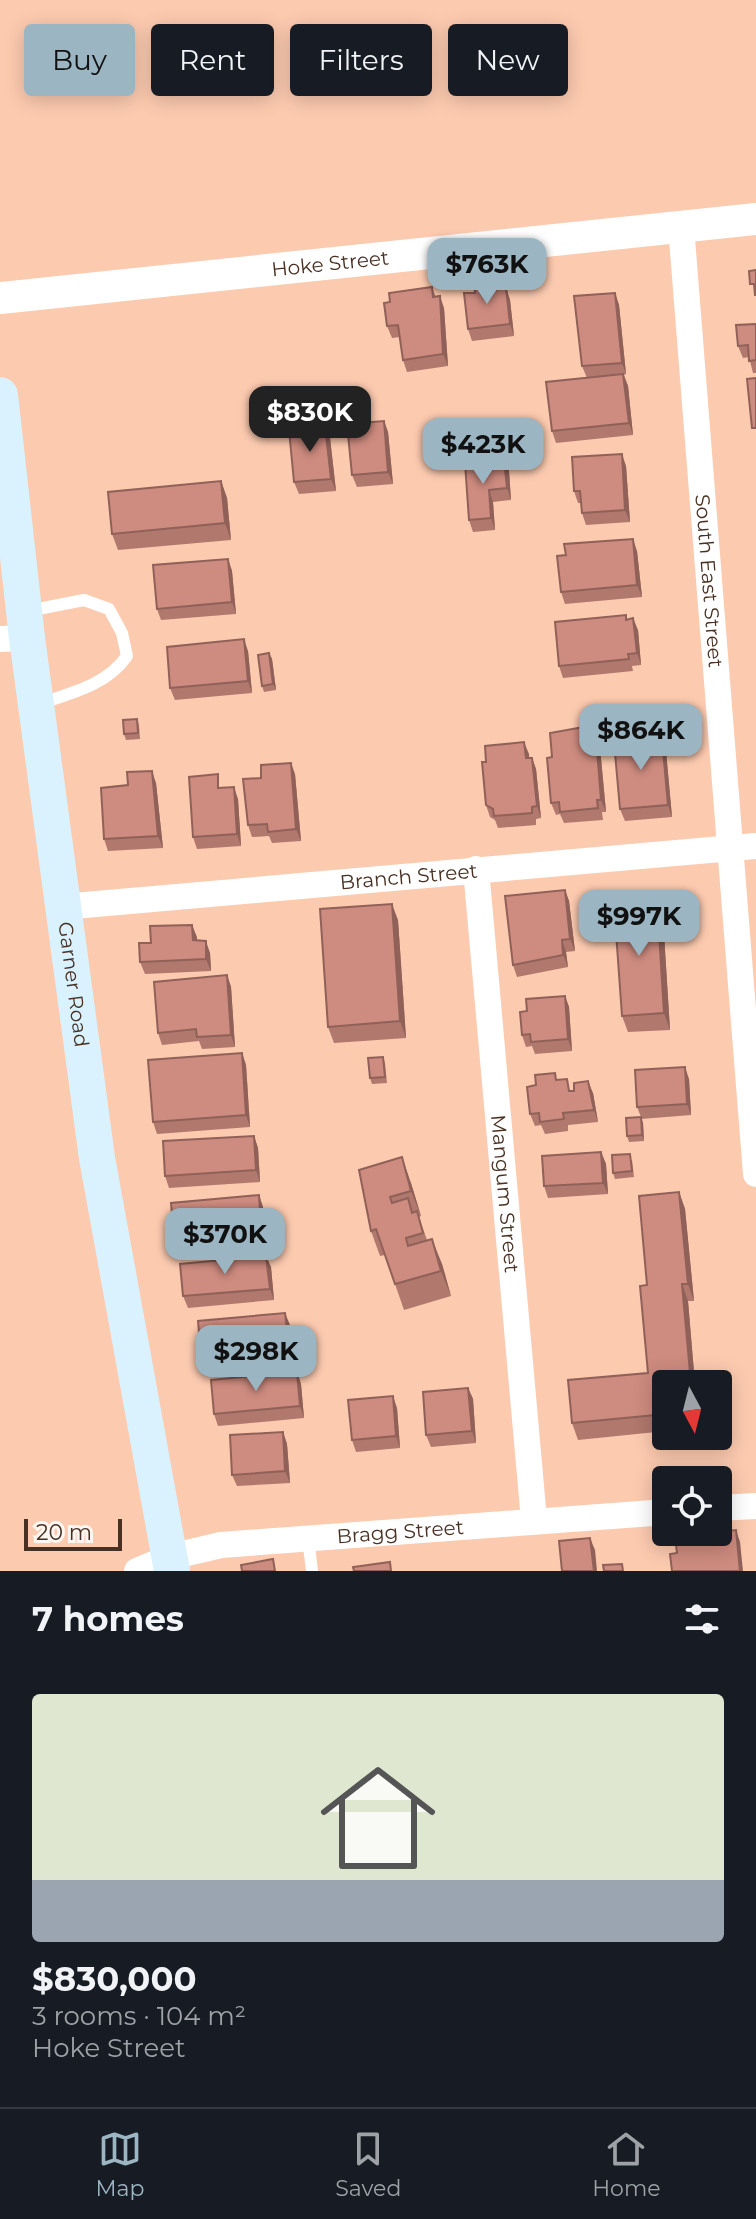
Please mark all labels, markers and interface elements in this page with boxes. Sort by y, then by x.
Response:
chip: Buy [24,24,135,96]
chip: Rent [151,24,274,96]
chip: Filters [290,24,432,96]
chip: New [448,24,568,96]
pin: $763K [431,238,543,306]
street label: Hoke Street [270,245,390,282]
text: $763K [445,248,529,280]
pin: $830K [254,386,366,454]
text: $830K [267,396,353,428]
pin: $423K [427,418,539,486]
text: $423K [441,428,525,460]
street label: South East Street [690,493,728,669]
pin: $864K [585,704,697,772]
text: $864K [597,714,685,746]
street label: Branch Street [339,859,478,895]
pin: $997K [583,890,695,958]
text: $997K [597,900,681,932]
street label: Garner Road [53,920,94,1049]
street label: Mangum Street [486,1114,524,1274]
pin: $370K [169,1208,281,1276]
text: $370K [183,1218,267,1250]
pin: $298K [200,1325,312,1393]
text: $298K [214,1335,298,1367]
north arrow [652,1370,732,1450]
map controls [652,1370,732,1546]
button: locate [652,1466,732,1546]
scale bar [24,1515,122,1551]
street label: Bragg Street [336,1515,465,1548]
text: 20 m [36,1519,92,1546]
icon: filters [680,1597,724,1641]
text: 7 homes [32,1598,184,1640]
icon: home [306,1746,450,1890]
text: $830,000 [32,1958,197,2000]
text: 3 rooms · 104 m² [32,2000,246,2032]
text: Hoke Street [32,2032,186,2064]
tab: Map [95,2127,144,2202]
tab: Saved [335,2127,401,2202]
tab: Home [592,2127,661,2202]

